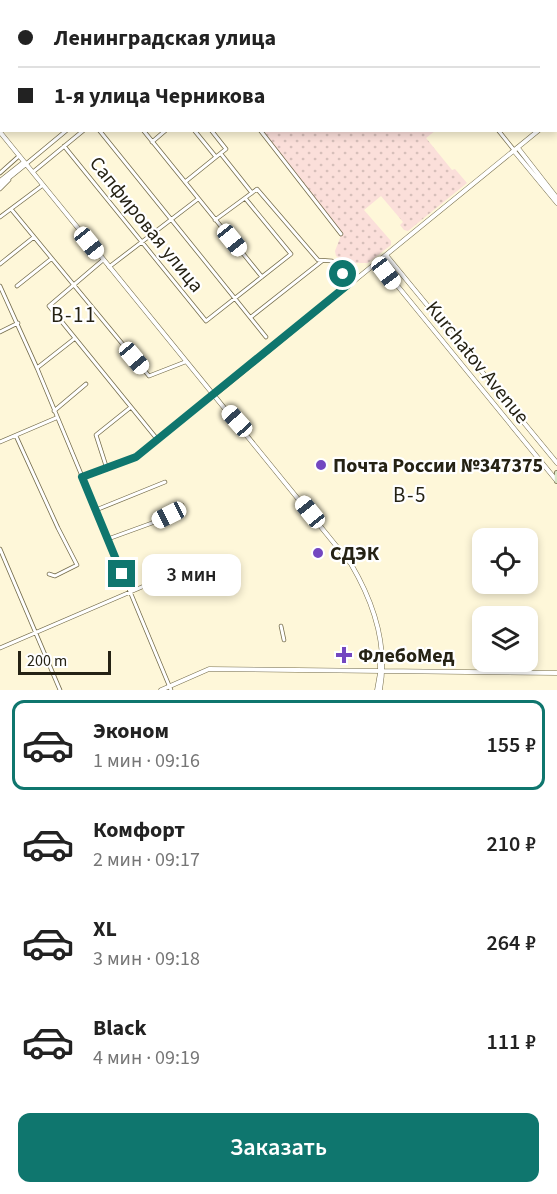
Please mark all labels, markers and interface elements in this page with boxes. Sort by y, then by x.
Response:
text: Ленинградская улица [54,22,276,54]
text: 1-я улица Черникова [54,80,265,112]
street label: Сапфировая улица [83,151,210,299]
car [214,220,250,260]
car [71,223,107,263]
car [368,253,404,293]
route start [329,260,356,287]
street label: Kurchatov Avenue [419,295,536,430]
district label: В-11 [51,300,97,330]
car [116,338,152,378]
car [218,402,256,440]
place label: Почта России №347375 [333,452,543,480]
marker: Почта России №347375 [314,458,328,472]
district label: В-5 [393,480,427,510]
car [292,492,328,532]
car [149,499,189,531]
map controls [472,528,538,672]
button: locate [472,528,538,594]
place label: СДЭК [330,540,380,568]
marker: СДЭК [311,546,325,560]
callout: 3 мин [143,553,242,595]
route end [108,560,135,587]
text: 3 мин [166,561,217,589]
button: layers [472,606,538,672]
place label: ФлебоМед [358,642,455,670]
marker: ФлебоМед [335,646,353,664]
scale bar [18,648,111,676]
text: 200 m [27,650,67,672]
text: Эконом [93,715,169,747]
icon: car [21,718,75,772]
text: 155 ₽ [486,729,536,761]
text: 1 мин · 09:16 [93,747,200,775]
text: Комфорт [93,814,185,846]
icon: car [21,817,75,871]
text: 210 ₽ [486,828,536,860]
text: 2 мин · 09:17 [93,846,200,874]
text: XL [93,913,117,945]
icon: car [21,916,75,970]
text: 264 ₽ [486,927,536,959]
text: 3 мин · 09:18 [93,945,200,973]
text: Black [93,1012,147,1044]
icon: car [21,1015,75,1069]
text: 111 ₽ [486,1026,536,1058]
text: 4 мин · 09:19 [93,1044,200,1072]
button: Заказать [18,1113,539,1182]

